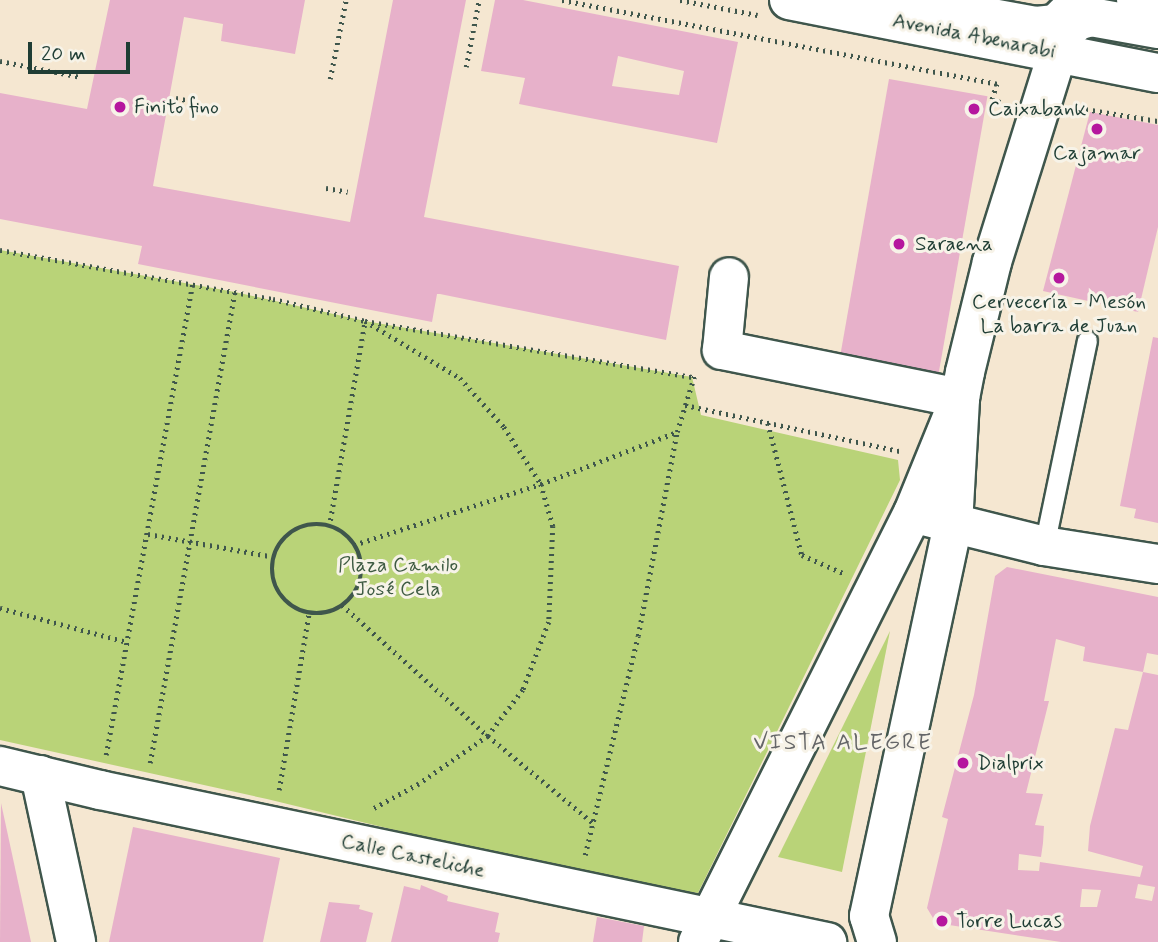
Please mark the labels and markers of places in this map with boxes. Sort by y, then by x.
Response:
place label: Finito fino [134,94,219,120]
place label: Caixabank [988,96,1086,122]
marker: Finito fino [112,99,128,115]
marker: Caixabank [966,101,982,117]
marker: Cajamar [1089,121,1105,137]
place label: Cajamar [1053,140,1141,166]
place label: Saraena [915,231,993,257]
marker: Saraena [889,234,909,254]
marker: Cervecería - Mesón La barra de Juan [1051,270,1067,286]
place label: Cervecería - Mesón La barra de Juan [972,289,1146,339]
place label: Dialprix [977,750,1044,776]
marker: Dialprix [955,755,971,771]
place label: Torre Lucas [956,908,1059,934]
marker: Torre Lucas [934,913,950,929]

